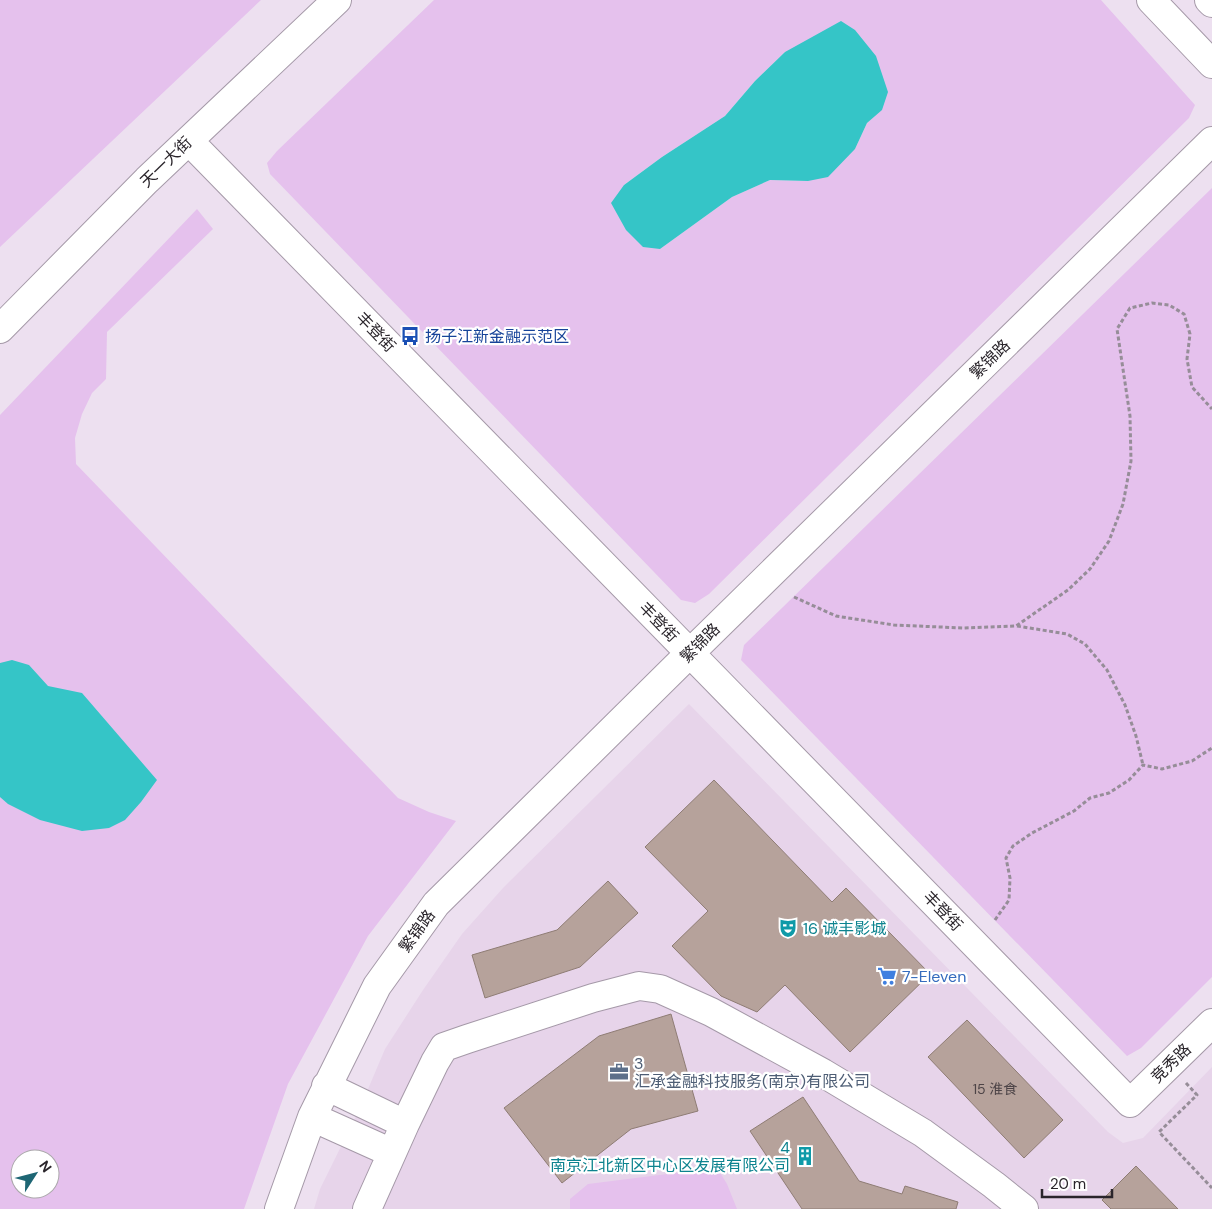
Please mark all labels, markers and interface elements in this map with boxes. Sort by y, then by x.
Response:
street label: 天一大街 [136,132,196,192]
street label: 丰登街 [352,307,400,357]
bus stop icon: 扬子江新金融示范区 [399,325,421,347]
place label: 扬子江新金融示范区 [425,326,569,347]
street label: 繁锦路 [965,335,1015,383]
street label: 丰登街 [635,597,683,647]
street label: 繁锦路 [676,619,724,667]
street label: 丰登街 [919,886,967,936]
street label: 繁锦路 [394,905,440,957]
theatre icon: 16 诚丰影城 [777,917,799,939]
place label: 16 诚丰影城 [803,918,886,939]
supermarket icon: 7-Eleven [876,965,898,987]
place label: 7-Eleven [902,966,966,987]
street label: 竞秀路 [1146,1039,1196,1087]
place label: 3 汇承金融科技服务(南京)有限公司 [634,1053,870,1092]
office icon: 3 汇承金融科技服务(南京)有限公司 [608,1061,630,1083]
house number: 15 淮食 [973,1080,1017,1098]
place label: 4 南京江北新区中心区发展有限公司 [550,1137,790,1176]
building icon: 4 南京江北新区中心区发展有限公司 [794,1145,816,1167]
north arrow [10,1149,60,1199]
text: N [35,1157,56,1176]
scale bar [1042,1166,1112,1198]
text: 20 m [1050,1174,1086,1194]

